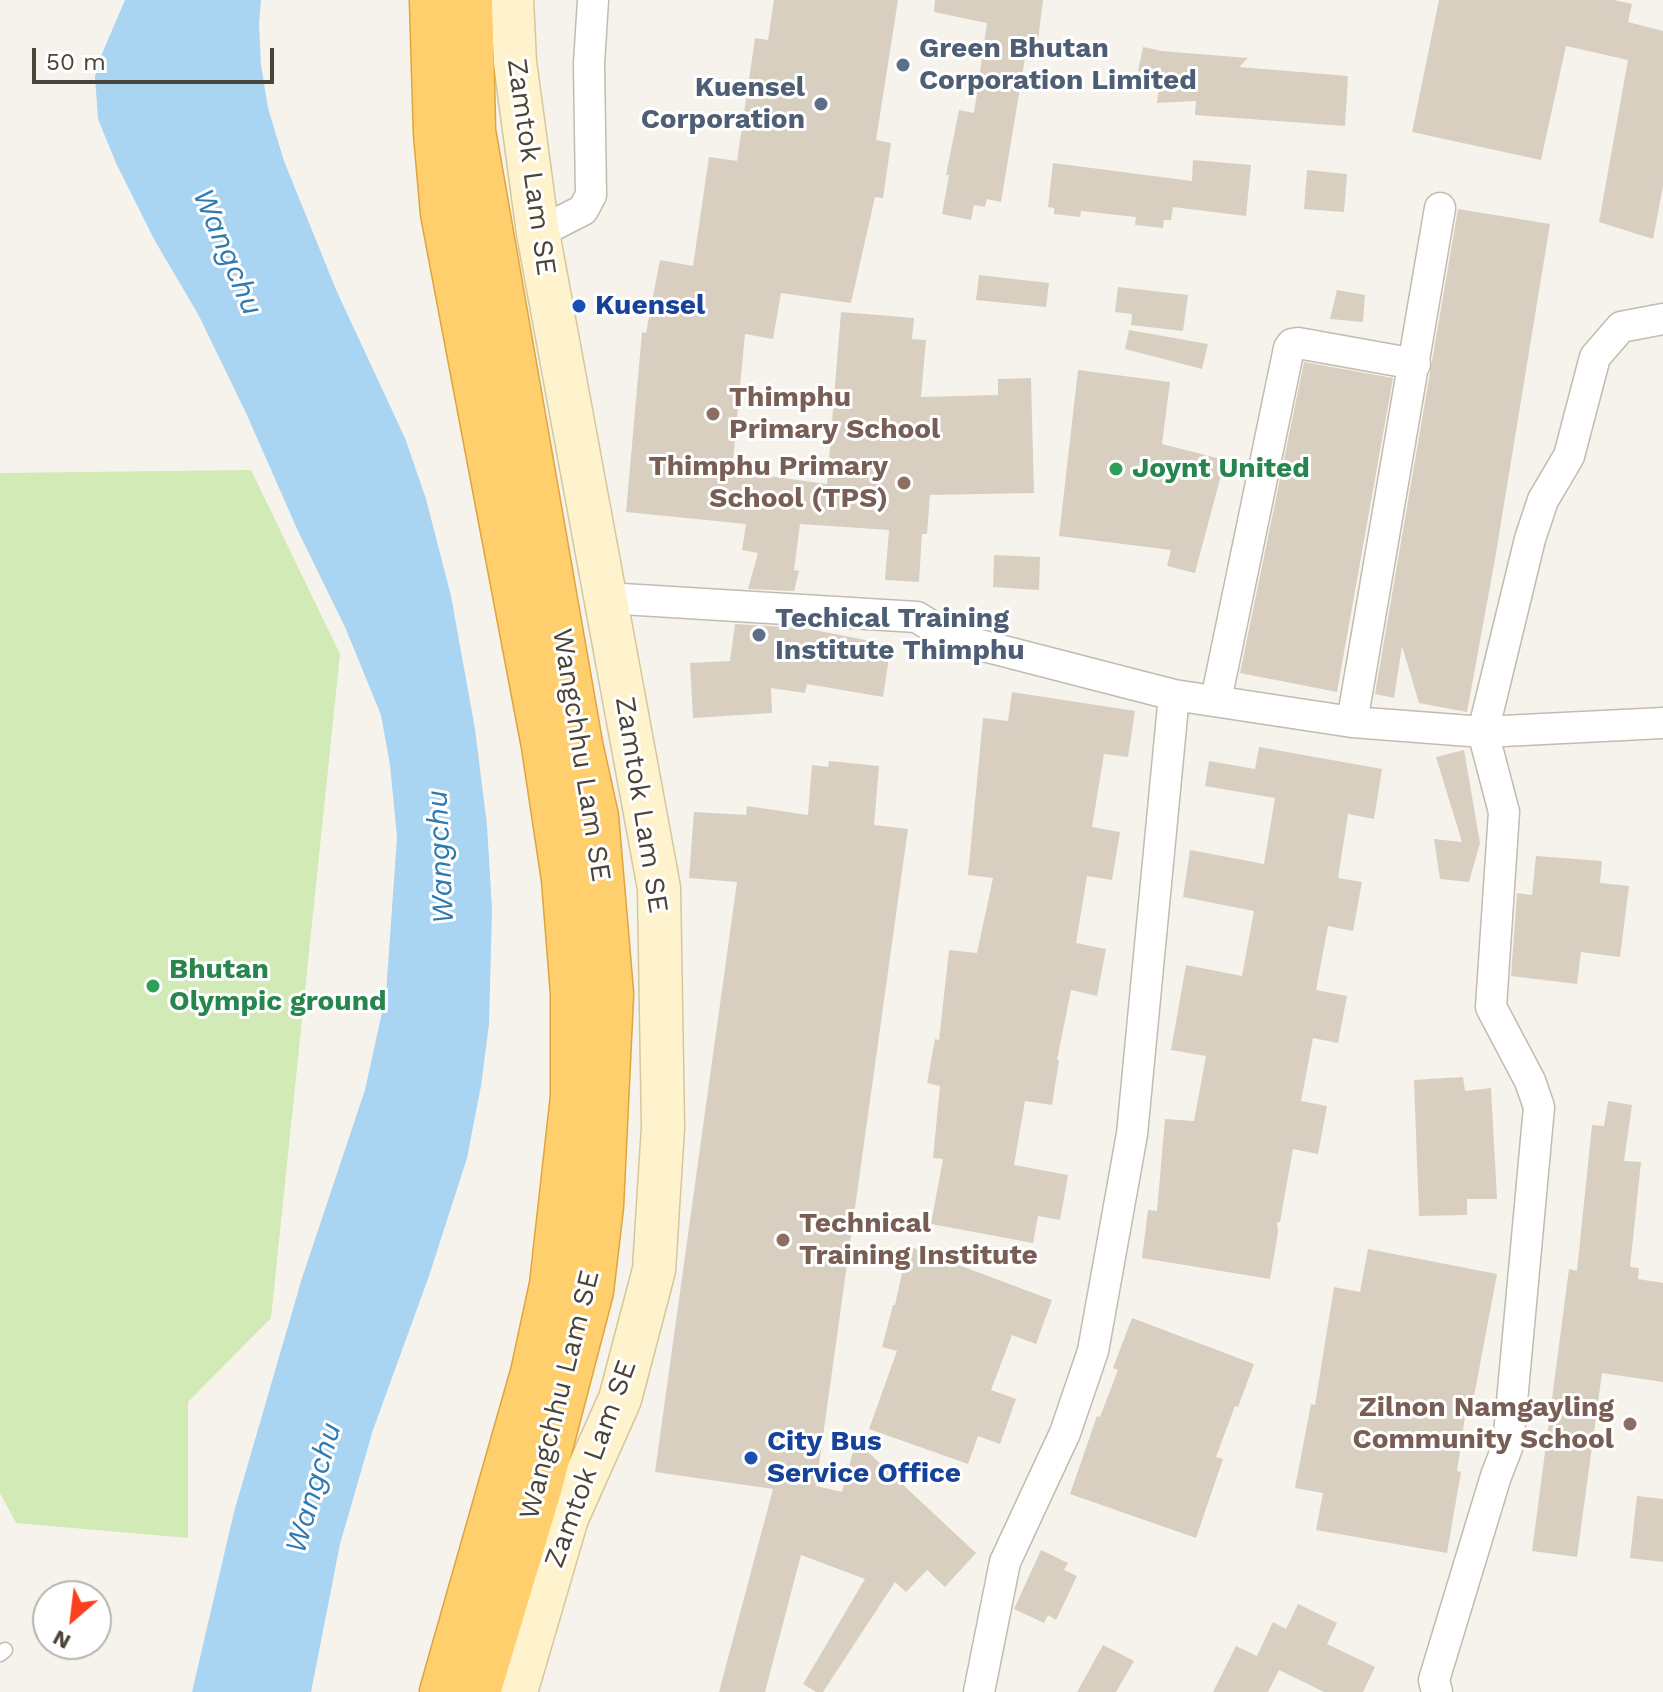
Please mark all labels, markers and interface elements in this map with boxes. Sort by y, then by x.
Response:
scale bar [36,32,278,82]
place label: Green Bhutan Corporation Limited [919,32,1197,98]
text: 50 m [46,48,106,76]
street label: Zamtok Lam SE [499,56,563,278]
marker: Green Bhutan Corporation Limited [894,56,912,74]
place label: Kuensel Corporation [641,71,805,137]
marker: Kuensel Corporation [812,95,830,113]
water label: Wangchu [184,183,270,321]
place label: Kuensel [595,289,705,323]
marker: Kuensel [570,297,588,315]
place label: Thimphu Primary School [729,381,940,447]
marker: Thimphu Primary School [704,405,722,423]
place label: Thimphu Primary School (TPS) [649,450,888,516]
place label: Joynt United [1132,452,1310,486]
marker: Joynt United [1107,460,1125,478]
marker: Thimphu Primary School (TPS) [895,474,913,492]
place label: Techical Training Institute Thimphu [775,602,1025,668]
street label: Wangchhu Lam SE [544,626,618,884]
marker: Techical Training Institute Thimphu [750,626,768,644]
street label: Zamtok Lam SE [607,694,675,916]
water label: Wangchu [420,789,462,925]
place label: Bhutan Olympic ground [169,953,387,1019]
marker: Bhutan Olympic ground [144,977,162,995]
place label: Technical Training Institute [799,1207,1038,1273]
marker: Technical Training Institute [774,1231,792,1249]
street label: Wangchhu Lam SE [513,1267,607,1523]
street label: Zamtok Lam SE [538,1356,644,1572]
place label: Zilnon Namgayling Community School [1353,1391,1614,1457]
marker: Zilnon Namgayling Community School [1621,1415,1639,1433]
water label: Wangchu [278,1419,350,1557]
place label: City Bus Service Office [767,1425,961,1491]
marker: City Bus Service Office [742,1449,760,1467]
north arrow [32,1580,112,1660]
text: N [48,1625,75,1655]

